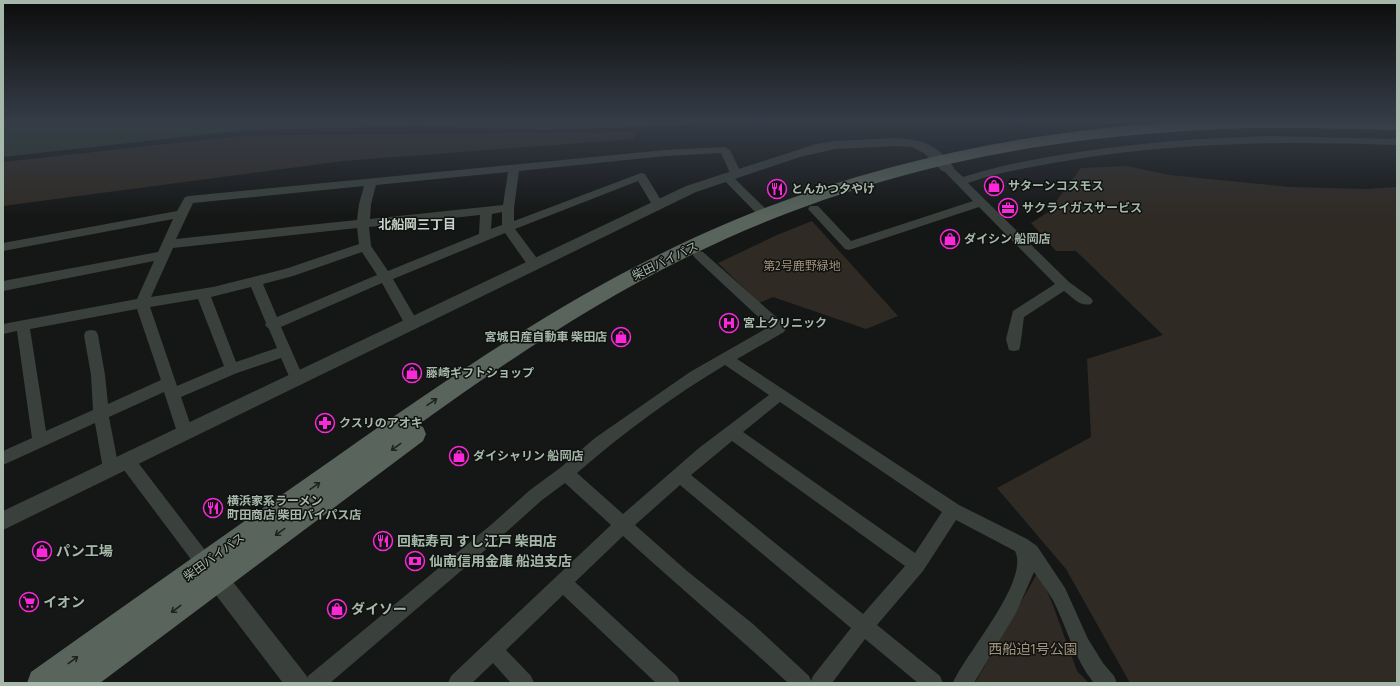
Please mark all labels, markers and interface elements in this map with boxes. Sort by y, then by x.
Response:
shop icon: サターンコスモス [983,175,1005,197]
restaurant icon: とんかつ夕やけ [766,178,788,200]
place label: サターンコスモス [1008,179,1103,193]
place label: とんかつ夕やけ [791,182,875,196]
office icon: サクライガスサービス [997,197,1019,219]
place label: サクライガスサービス [1022,201,1142,215]
district label: 北船岡三丁目 [378,217,456,232]
shop icon: ダイシン 船岡店 [939,228,961,250]
place label: ダイシン 船岡店 [964,232,1051,246]
street label: 柴田バイパス [630,239,700,283]
park label: 第2号鹿野緑地 [763,259,841,273]
hospital icon: 宮上クリニック [718,312,740,334]
place label: 宮上クリニック [743,316,827,330]
shop icon: 宮城日産自動車 柴田店 [610,326,632,348]
place label: 宮城日産自動車 柴田店 [485,330,607,344]
shop icon: 藤崎ギフトショップ [401,362,423,384]
place label: 藤崎ギフトショップ [426,366,534,380]
one-way arrow [427,398,438,406]
pharmacy icon: クスリのアオキ [314,412,336,434]
place label: クスリのアオキ [339,416,423,430]
one-way arrow [391,442,402,451]
shop icon: ダイシャリン 船岡店 [448,445,470,467]
place label: ダイシャリン 船岡店 [473,449,584,463]
one-way arrow [309,482,320,490]
place label: 横浜家系ラーメン 町田商店 柴田バイパス店 [227,494,361,522]
restaurant icon: 横浜家系ラーメン 町田商店 柴田バイパス店 [202,497,224,519]
one-way arrow [275,528,286,536]
street label: 柴田バイパス [181,530,247,584]
restaurant icon: 回転寿司 すし江戸 柴田店 [372,530,394,552]
place label: 回転寿司 すし江戸 柴田店 [397,533,557,550]
shop icon: パン工場 [31,540,53,562]
place label: パン工場 [56,543,113,560]
bank icon: 仙南信用金庫 船迫支店 [404,550,426,572]
place label: 仙南信用金庫 船迫支店 [429,553,572,570]
supermarket icon: イオン [18,591,40,613]
place label: イオン [43,594,85,611]
shop icon: ダイソー [326,598,348,620]
place label: ダイソー [351,601,407,618]
one-way arrow [170,605,181,613]
park label: 西船迫1号公園 [988,641,1078,658]
one-way arrow [68,656,79,664]

